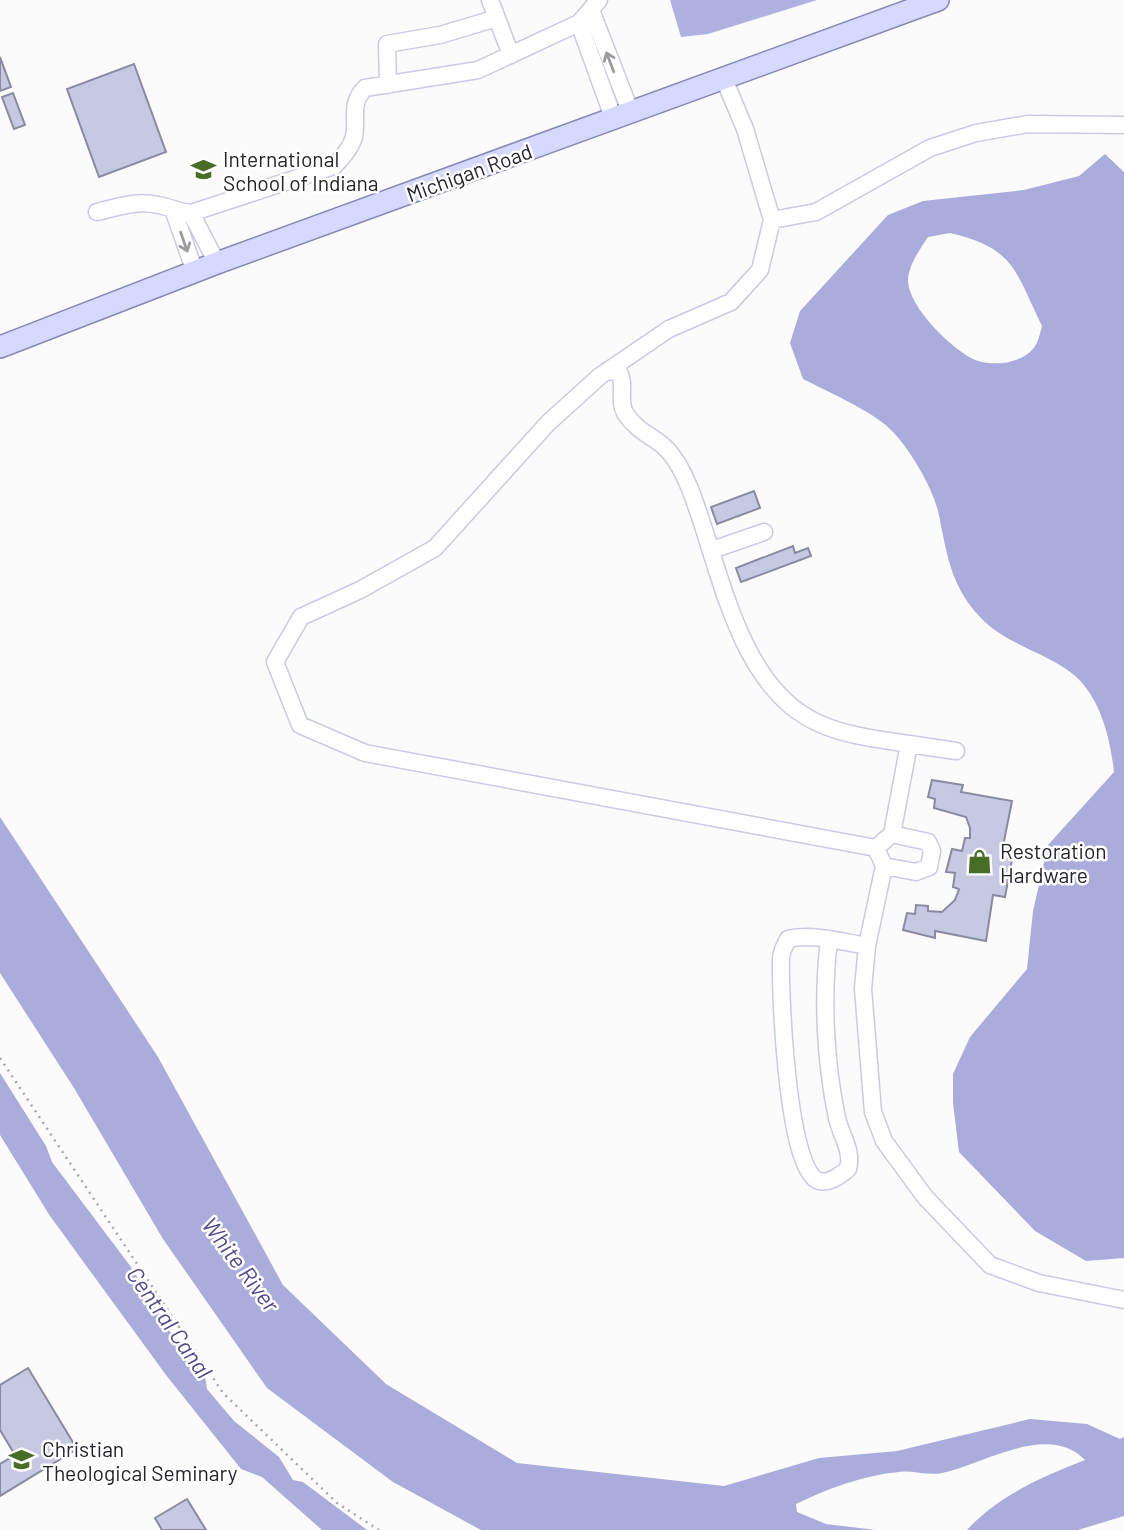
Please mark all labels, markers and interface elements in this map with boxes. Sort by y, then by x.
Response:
one-way arrow [603,51,616,73]
street label: Michigan Road [403,138,535,206]
place label: International School of Indiana [223,146,378,195]
school or university icon: International School of Indiana [189,156,217,184]
one-way arrow [178,231,191,253]
place label: Restoration Hardware [1000,838,1107,887]
shop icon: Restoration Hardware [966,848,994,876]
water label: White River [196,1211,286,1317]
water label: Central Canal [121,1261,219,1383]
place label: Christian Theological Seminary [42,1436,238,1485]
school or university icon: Christian Theological Seminary [8,1446,36,1474]

